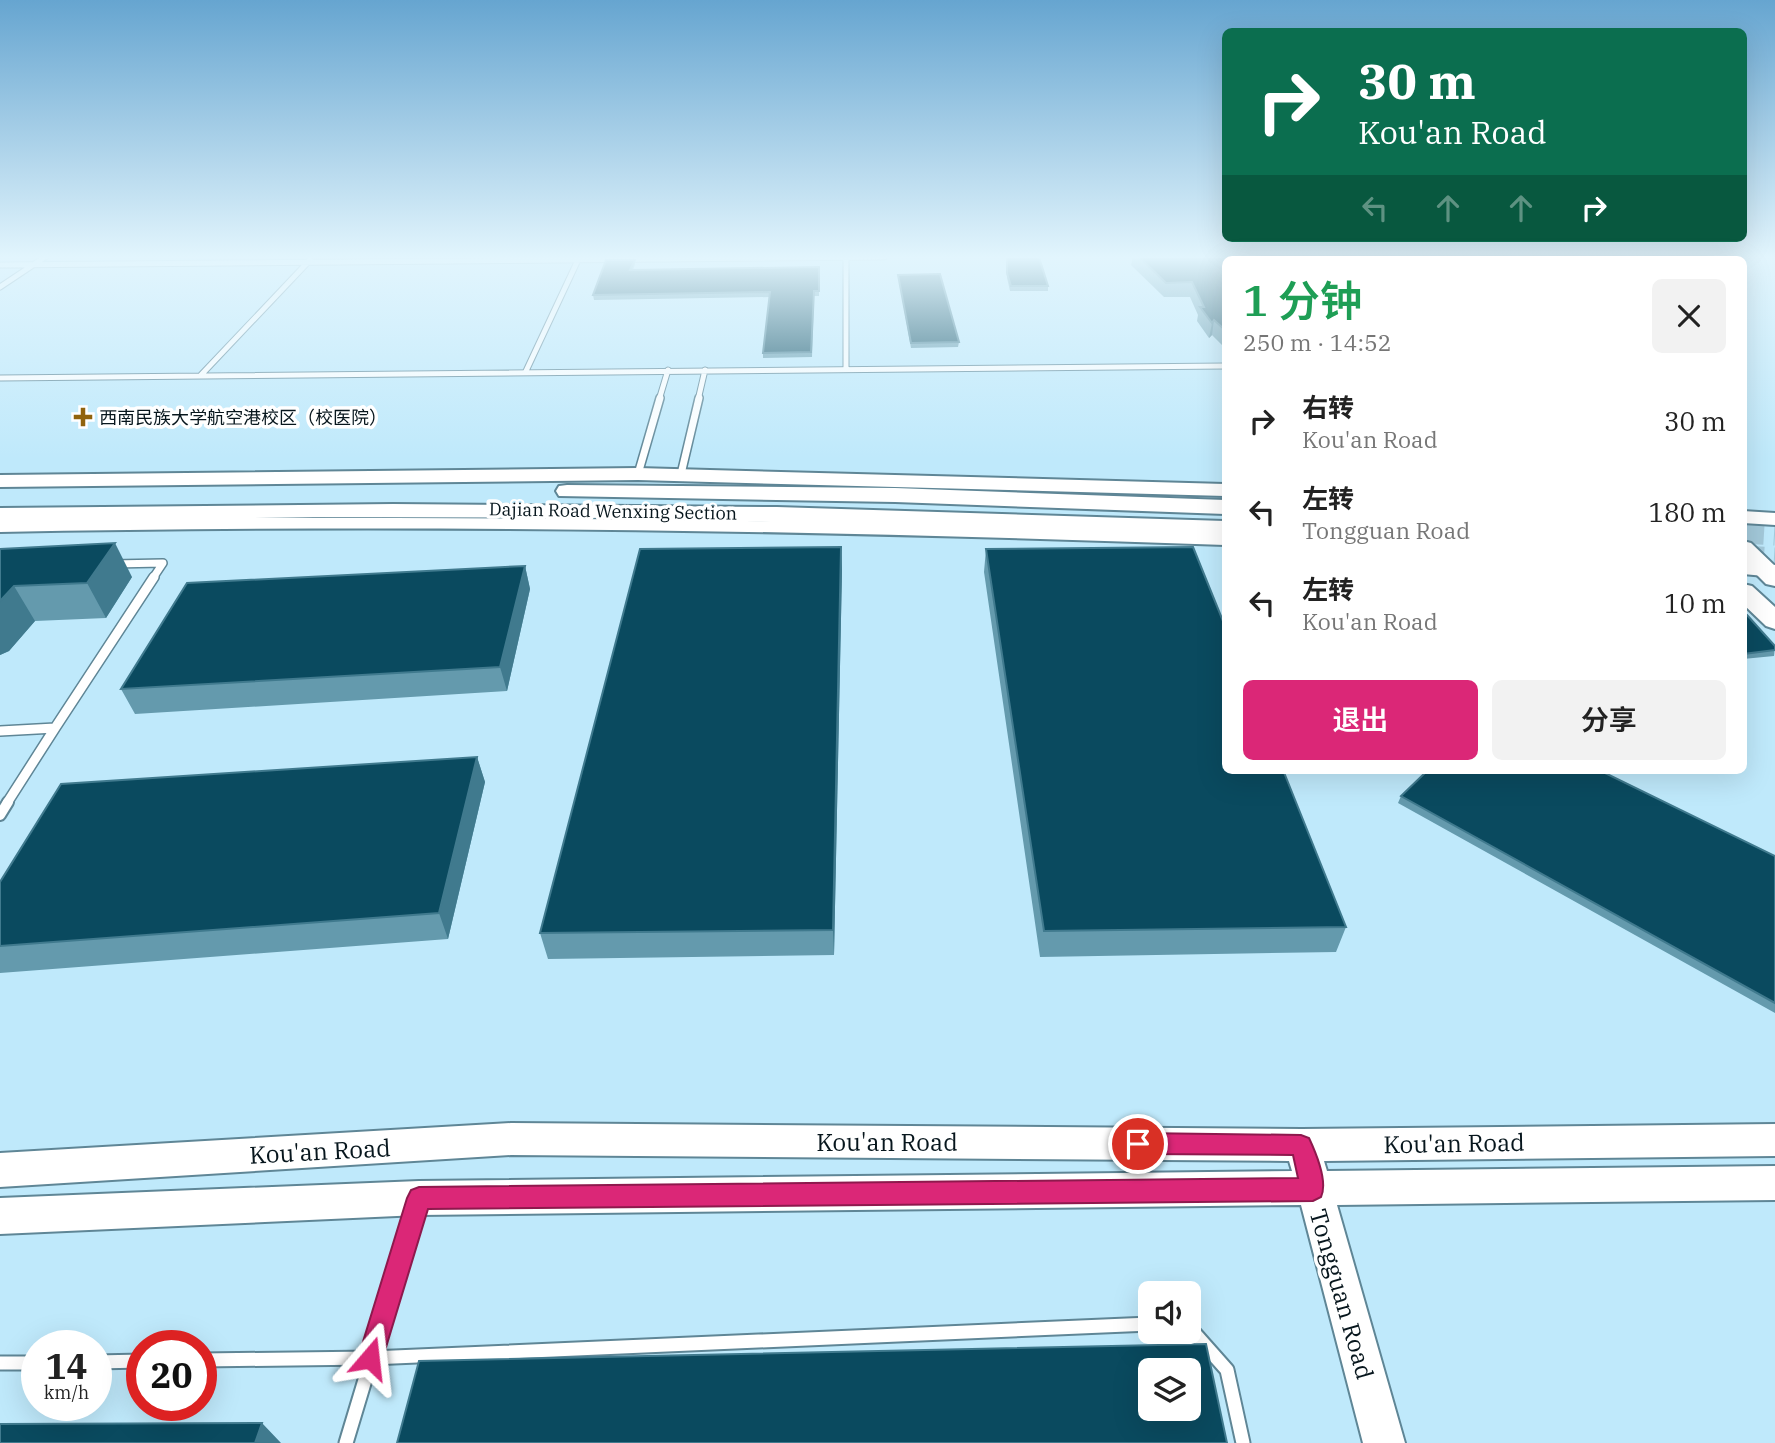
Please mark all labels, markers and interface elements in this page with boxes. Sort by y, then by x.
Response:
text: 30 m [1358,49,1476,112]
icon: right [1243,56,1334,147]
text: Kou'an Road [1358,111,1547,153]
icon: left [1356,189,1394,227]
icon: ahead [1429,189,1467,227]
icon: ahead [1502,189,1540,227]
icon: right [1575,189,1613,227]
text: 1 分钟 [1243,273,1362,328]
button: close [1652,279,1726,353]
text: 250 m · 14:52 [1243,327,1392,357]
text: 右转 [1302,390,1354,424]
icon: right [1243,402,1281,440]
text: 30 m [1664,404,1726,438]
place label: 西南民族大学航空港校区（校医院） [99,406,387,429]
marker: 西南民族大学航空港校区（校医院） [73,407,93,427]
text: Kou'an Road [1302,424,1438,454]
text: 左转 [1302,481,1354,515]
icon: left [1243,493,1281,531]
text: 180 m [1648,495,1726,529]
street label: Dajian Road Wenxing Section [489,497,737,525]
text: Tongguan Road [1302,515,1470,545]
text: 左转 [1302,572,1354,606]
icon: left [1243,584,1281,622]
text: 10 m [1664,586,1726,620]
text: Kou'an Road [1302,606,1438,636]
button: 退出 [1243,680,1478,760]
button: 分享 [1492,680,1726,760]
pin [1108,1114,1168,1174]
icon: arrive [1119,1125,1157,1163]
street label: Kou'an Road [816,1126,958,1158]
street label: Kou'an Road [1383,1126,1525,1160]
street label: Kou'an Road [248,1131,392,1171]
street label: Tongguan Road [1302,1205,1382,1383]
map controls [1138,1281,1201,1421]
button: sound [1138,1281,1201,1344]
position arrow [333,1321,407,1395]
speed limit sign: 20 [126,1330,217,1421]
text: 14 [45,1343,88,1389]
button: layers [1138,1358,1201,1421]
text: km/h [44,1381,89,1404]

